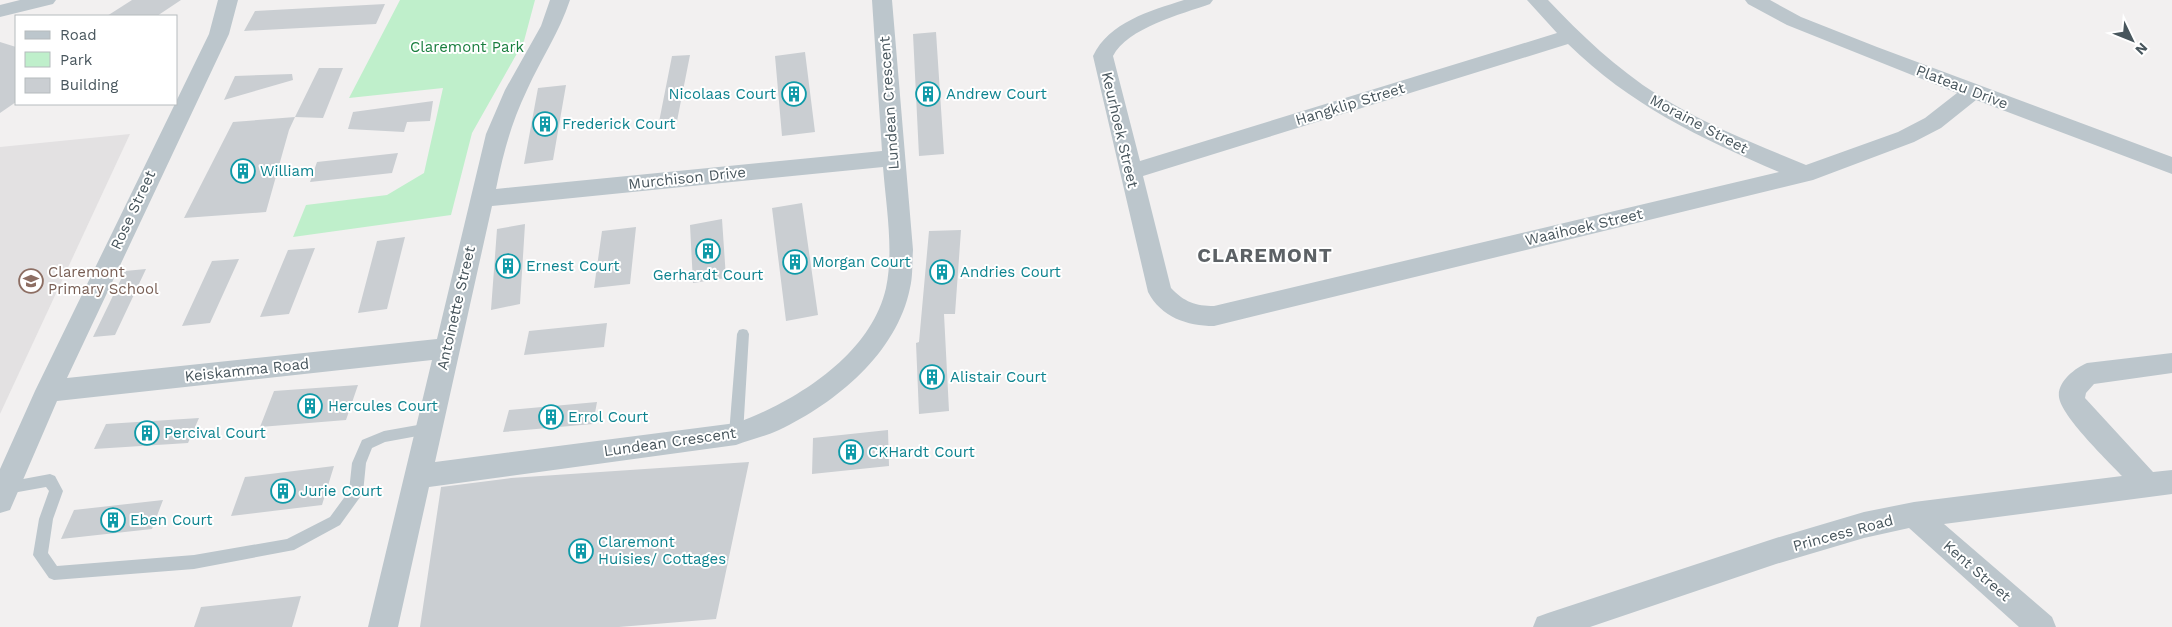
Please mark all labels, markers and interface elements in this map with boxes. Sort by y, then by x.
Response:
legend [15,15,178,105]
north arrow [2107,15,2157,65]
text: Road [60,26,97,44]
street label: Lundean Crescent [875,35,903,170]
park label: Claremont Park [410,38,525,56]
text: N [2132,40,2151,58]
text: Park [60,51,93,69]
street label: Plateau Drive [1913,61,2011,113]
street label: Keurhoek Street [1098,70,1142,191]
text: Building [60,76,118,94]
street label: Hangklip Street [1293,79,1408,129]
building icon: Nicolaas Court [781,81,807,107]
building icon: Andrew Court [915,81,941,107]
place label: Nicolaas Court [669,85,777,103]
place label: Andrew Court [946,85,1047,103]
street label: Moraine Street [1647,91,1752,158]
building icon: Frederick Court [532,111,558,137]
place label: Frederick Court [562,115,676,133]
building icon: William [230,158,256,184]
place label: William [260,162,314,180]
street label: Murchison Drive [627,163,747,193]
street label: Rose Street [107,167,160,253]
street label: Waaihoek Street [1523,205,1645,249]
building icon: Gerhardt Court [695,238,721,264]
district label: CLAREMONT [1197,243,1333,267]
street label: Antoinette Street [433,244,479,372]
building icon: Morgan Court [782,249,808,275]
building icon: Ernest Court [495,253,521,279]
place label: Morgan Court [812,253,912,271]
place label: Ernest Court [526,257,620,275]
building icon: Andries Court [929,259,955,285]
place label: Claremont Primary School [48,263,159,298]
place label: Andries Court [960,263,1062,281]
place label: Gerhardt Court [653,266,764,284]
school or university icon: Claremont Primary School [18,268,44,294]
street label: Keiskamma Road [184,355,310,385]
building icon: Alistair Court [919,364,945,390]
place label: Alistair Court [950,368,1047,386]
building icon: Hercules Court [297,393,323,419]
place label: Hercules Court [328,397,439,415]
building icon: Errol Court [538,404,564,430]
place label: Errol Court [568,408,649,426]
building icon: Percival Court [134,420,160,446]
place label: Percival Court [164,424,266,442]
street label: Lundean Crescent [603,424,738,460]
building icon: CKHardt Court [838,439,864,465]
place label: CKHardt Court [868,443,975,461]
building icon: Jurie Court [270,478,296,504]
place label: Jurie Court [300,482,383,500]
building icon: Eben Court [100,507,126,533]
place label: Eben Court [130,511,213,529]
street label: Princess Road [1791,511,1895,555]
place label: Claremont Huisies/ Cottages [598,533,726,568]
street label: Kent Street [1940,537,2015,606]
building icon: Claremont Huisies/ Cottages [568,538,594,564]

